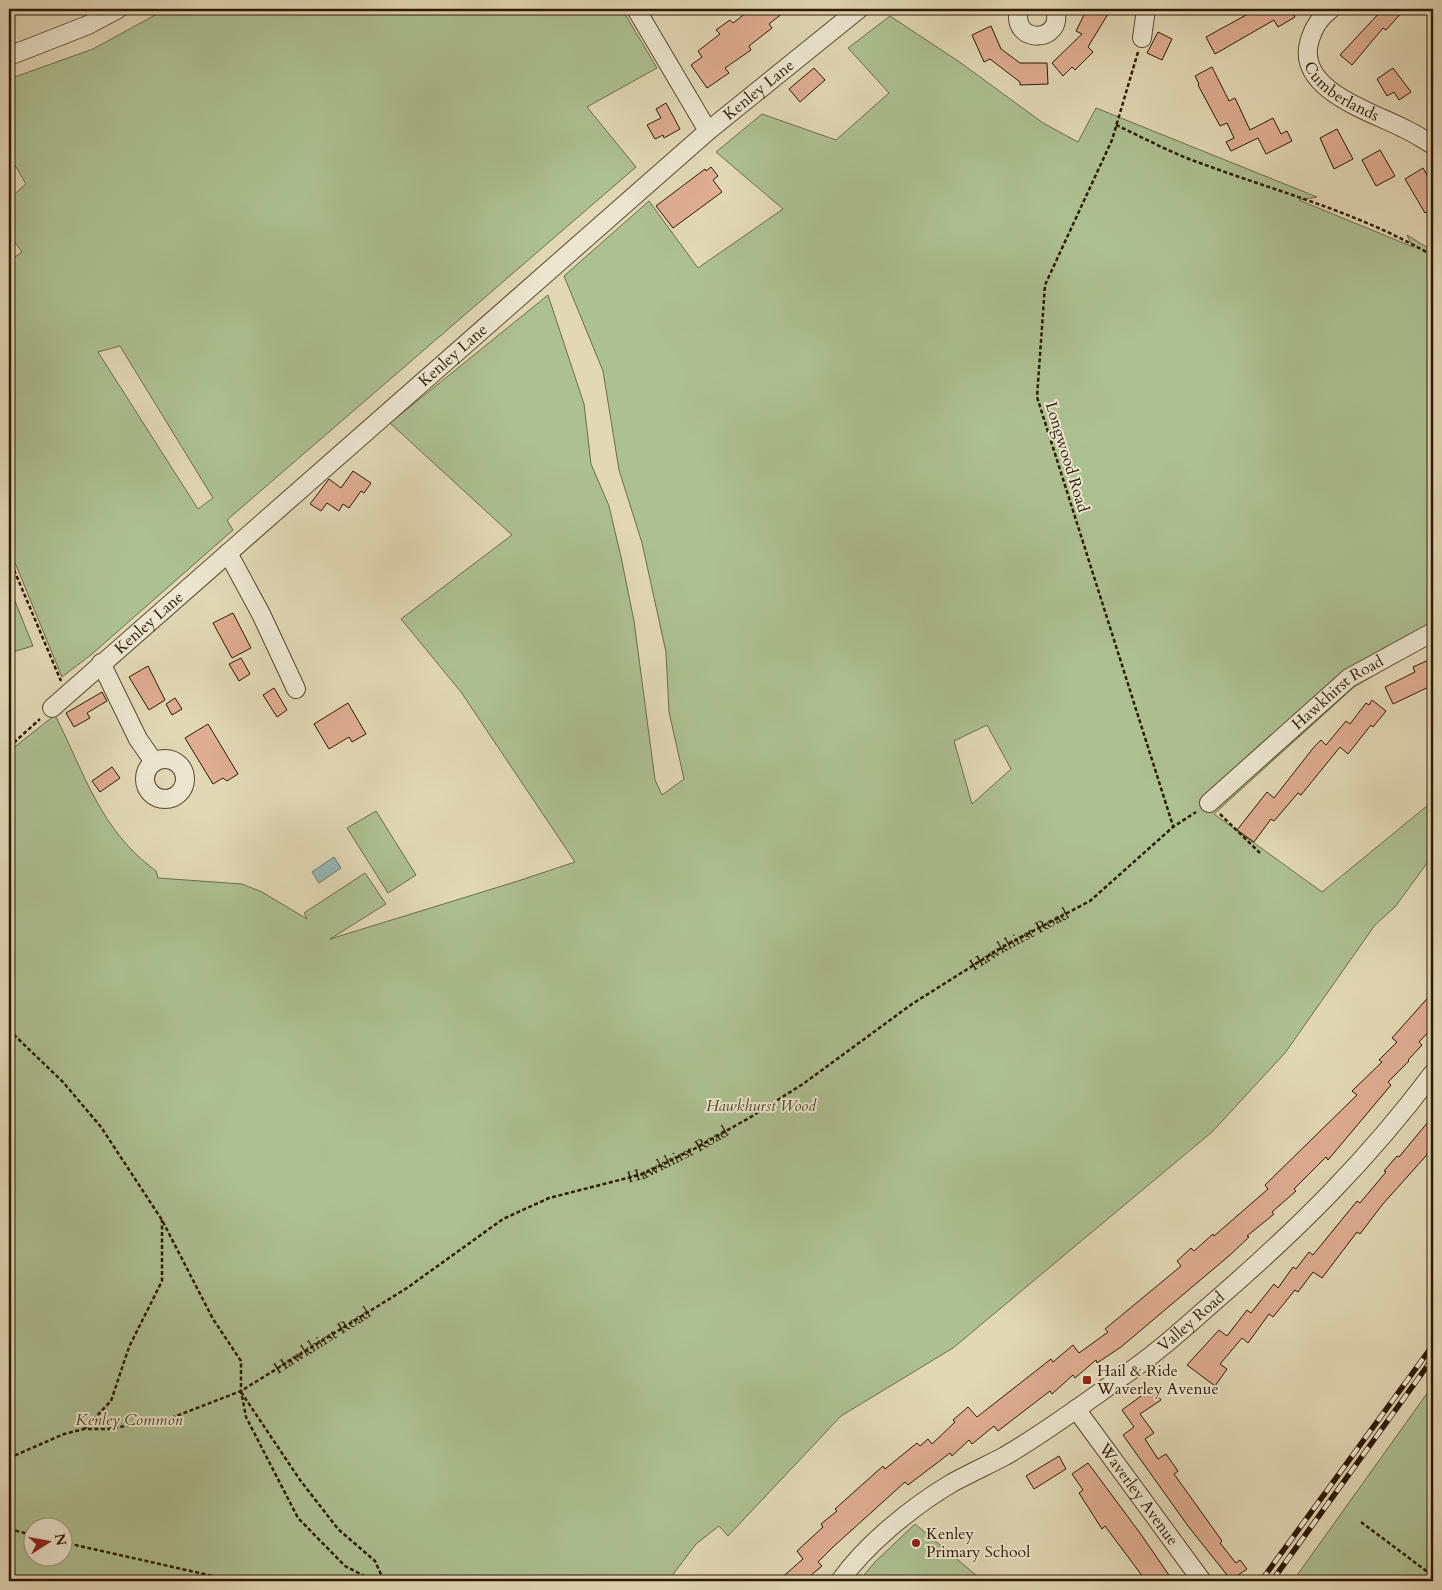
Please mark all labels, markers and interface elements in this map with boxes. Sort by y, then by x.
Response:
street label: Kenley Lane [719,55,799,125]
street label: Cumberlands [1299,58,1382,127]
street label: Kenley Lane [414,319,492,392]
street label: Longwood Road [1040,399,1094,515]
street label: Kenley Lane [110,586,188,659]
street label: Hawkhirst Road [1287,650,1388,735]
street label: Hawkhirst Road [965,903,1073,976]
park label: Hawkhurst Wood [706,1095,817,1117]
street label: Hawkhirst Road [625,1121,733,1189]
street label: Valley Road [1153,1286,1230,1357]
street label: Hawkhirst Road [269,1302,375,1379]
place label: Hail & Ride Waverley Avenue [1096,1360,1219,1400]
marker: Hail & Ride Waverley Avenue [1081,1374,1093,1386]
park label: Kenley Common [75,1409,183,1431]
street label: Waverley Avenue [1093,1438,1183,1550]
north arrow [22,1518,72,1568]
place label: Kenley Primary School [926,1523,1030,1563]
text: N [50,1532,71,1547]
marker: Kenley Primary School [910,1537,922,1549]

